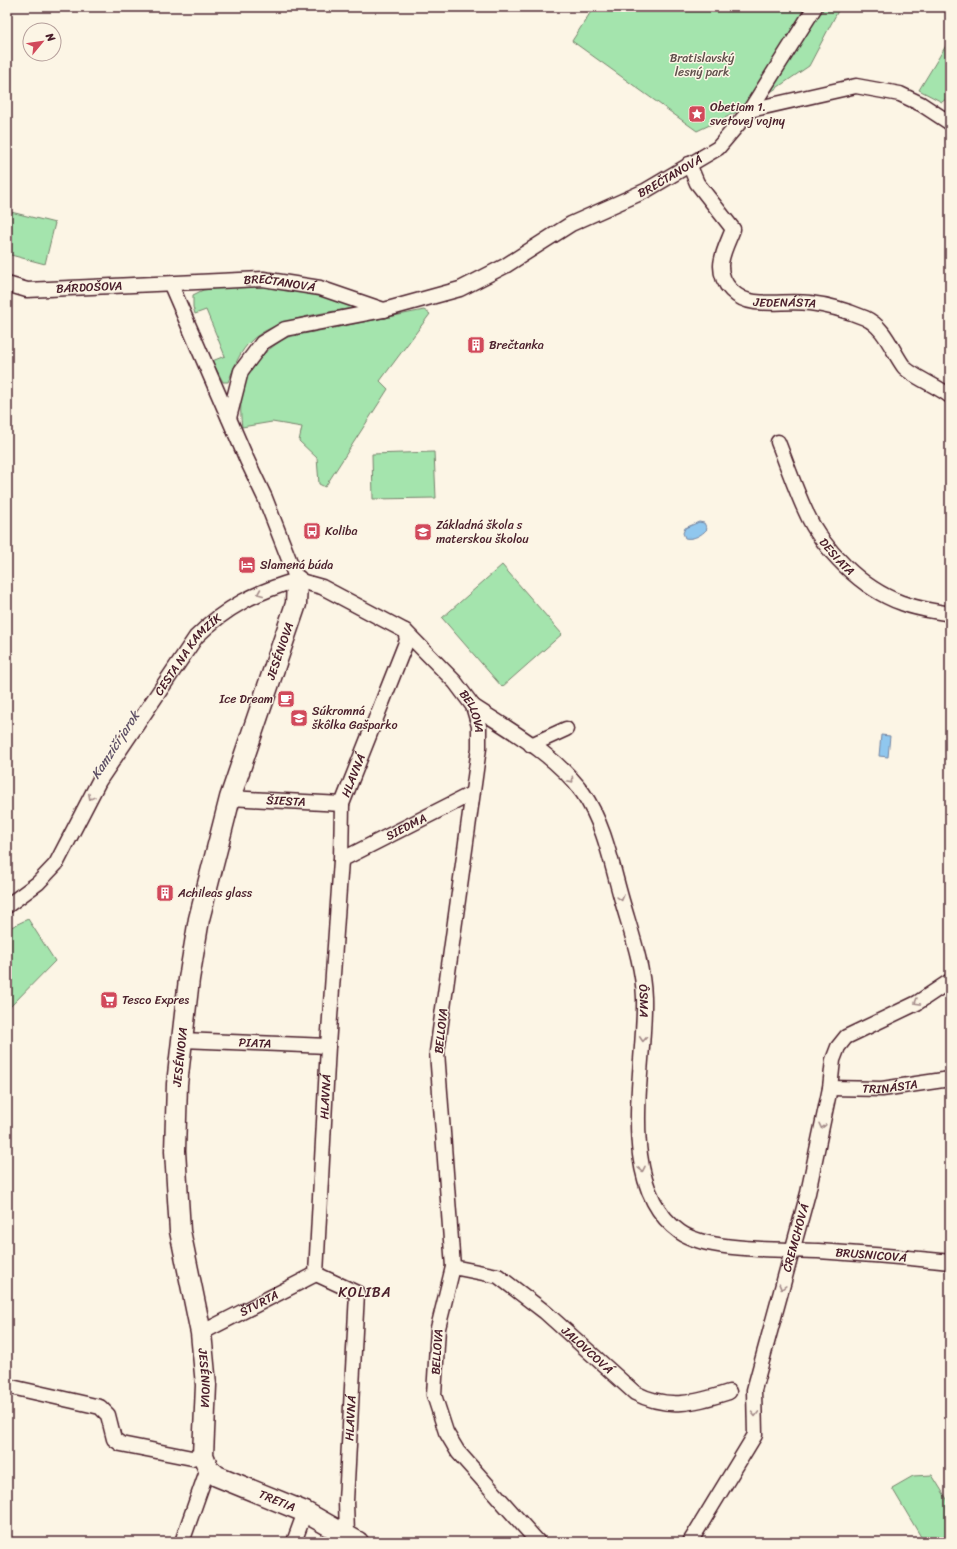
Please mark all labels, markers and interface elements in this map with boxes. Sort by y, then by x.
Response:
north arrow [22,22,62,62]
text: N [40,29,61,46]
park label: Bratislavský lesný park [670,47,735,83]
place label: Obetiam 1. svetovej vojny [709,96,786,132]
place icon: Obetiam 1. svetovej vojny [687,104,707,124]
street label: BREČTANOVÁ [634,147,709,204]
street label: BREČTANOVÁ [243,268,319,298]
street label: BÁRDOŠOVA [55,275,123,300]
street label: JEDENÁSTA [751,291,818,315]
place label: Brečtanka [489,334,544,356]
building icon: Brečtanka [466,335,486,355]
place label: Základná škola s materskou školou [436,514,529,550]
place label: Koliba [325,520,358,542]
bus stop icon: Koliba [302,521,322,541]
school or university icon: Základná škola s materskou školou [413,522,433,542]
street label: DESIATA [813,533,860,581]
place label: Slamená búda [260,554,333,576]
hotel icon: Slamená búda [237,555,257,575]
one-way arrow [257,588,265,596]
street label: CESTA NA KAMZÍK [148,607,227,700]
street label: JESÉNIOVA [260,619,300,684]
street label: BELLOVA [453,685,490,733]
place label: Ice Dream [218,688,273,710]
cafe icon: Ice Dream [276,689,296,709]
place label: Súkromná škôlka Gašparko [311,700,398,736]
water label: Kamzičí jarok [84,705,147,783]
school or university icon: Súkromná škôlka Gašparko [289,708,309,728]
street label: HLAVNÁ [335,748,373,801]
one-way arrow [567,775,574,783]
street label: ŠIESTA [266,789,306,813]
one-way arrow [88,792,95,800]
street label: SIEDMA [382,807,431,847]
place label: Achileas glass [177,882,253,904]
building icon: Achileas glass [155,883,175,903]
one-way arrow [616,895,625,902]
street label: ÔSMA [632,983,655,1018]
place label: Tesco Expres [122,989,189,1011]
supermarket icon: Tesco Expres [99,990,119,1010]
one-way arrow [914,997,921,1004]
street label: BELLOVA [428,1007,454,1055]
street label: JESÉNIOVA [166,1026,194,1089]
street label: PIATA [238,1031,272,1055]
one-way arrow [638,1036,647,1042]
street label: HLAVNÁ [313,1071,338,1120]
street label: TRINÁSTA [862,1073,919,1100]
one-way arrow [818,1123,826,1129]
one-way arrow [637,1166,645,1172]
street label: ČREMCHOVÁ [776,1199,816,1275]
street label: BRUSNICOVÁ [835,1241,910,1269]
district label: KOLIBA [338,1280,392,1305]
street label: ŠTVRTÁ [235,1283,284,1323]
one-way arrow [779,1284,787,1291]
street label: JALOVCOVÁ [555,1320,620,1381]
street label: BELLOVA [424,1328,450,1376]
street label: JESÉNIOVA [191,1346,217,1408]
street label: HLAVNÁ [338,1393,363,1441]
one-way arrow [750,1411,759,1417]
street label: TRETIA [255,1483,299,1518]

